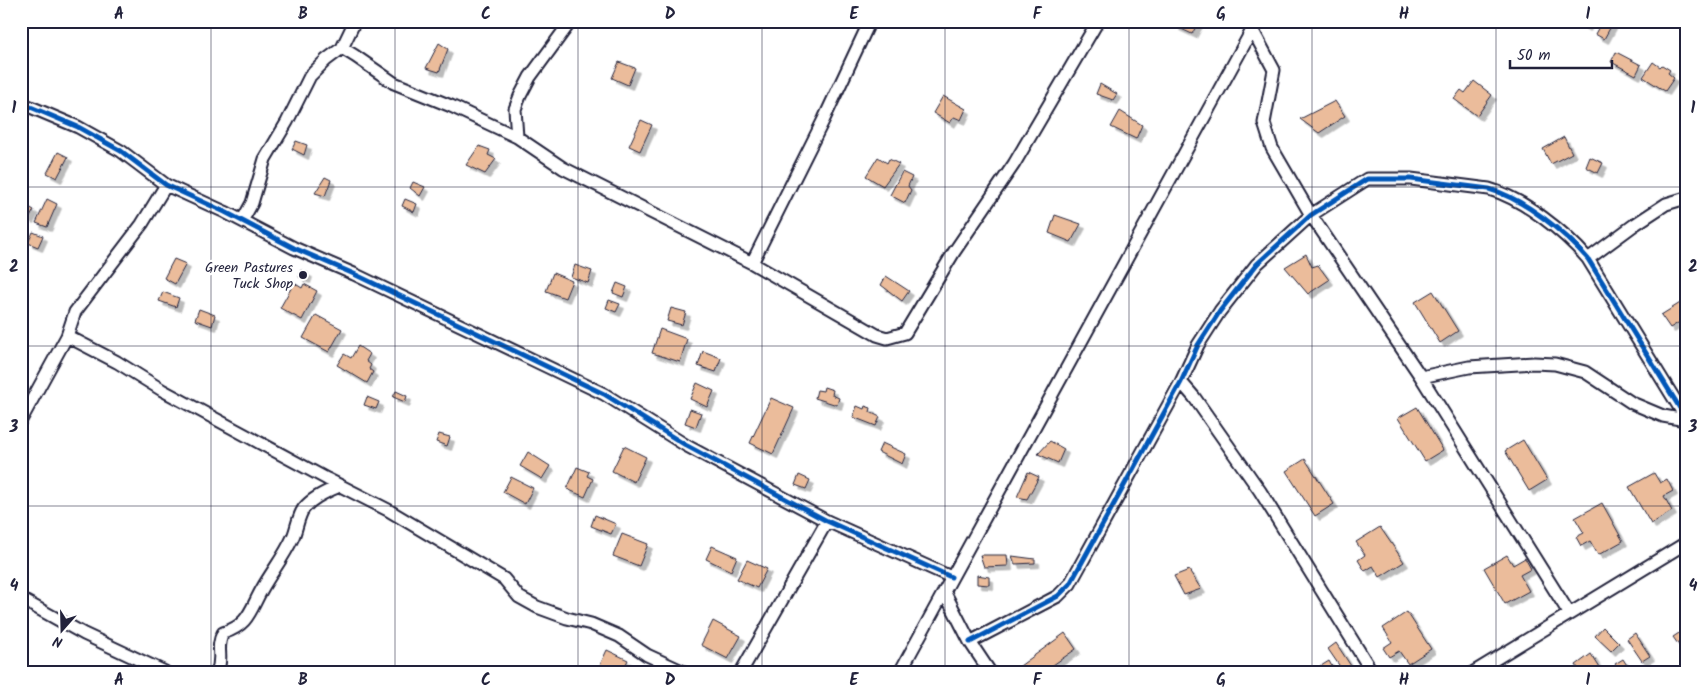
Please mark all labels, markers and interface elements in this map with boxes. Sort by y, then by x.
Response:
text: A [114,2,124,27]
text: B [298,2,308,27]
text: C [481,2,491,27]
text: D [665,2,676,27]
text: E [850,2,860,27]
text: F [1033,2,1043,27]
text: G [1216,2,1226,27]
text: H [1399,2,1409,27]
text: I [1586,2,1591,27]
scale bar [1510,38,1612,70]
text: 50 m [1517,44,1551,68]
text: 1 [12,96,17,121]
text: 1 [1691,96,1696,121]
text: 2 [9,255,19,280]
text: 2 [1688,255,1698,280]
place label: Green Pastures Tuck Shop [205,257,293,295]
marker: Green Pastures Tuck Shop [297,269,309,281]
text: 3 [9,415,19,440]
text: 3 [1688,415,1698,440]
text: 4 [10,574,19,599]
text: 4 [1689,574,1698,599]
north arrow [38,606,88,656]
text: N [50,629,66,653]
text: A [114,668,124,693]
text: B [298,668,308,693]
text: C [481,668,491,693]
text: D [665,668,676,693]
text: E [850,668,860,693]
text: F [1033,668,1043,693]
text: G [1216,668,1226,693]
text: H [1399,668,1409,693]
text: I [1586,668,1591,693]

